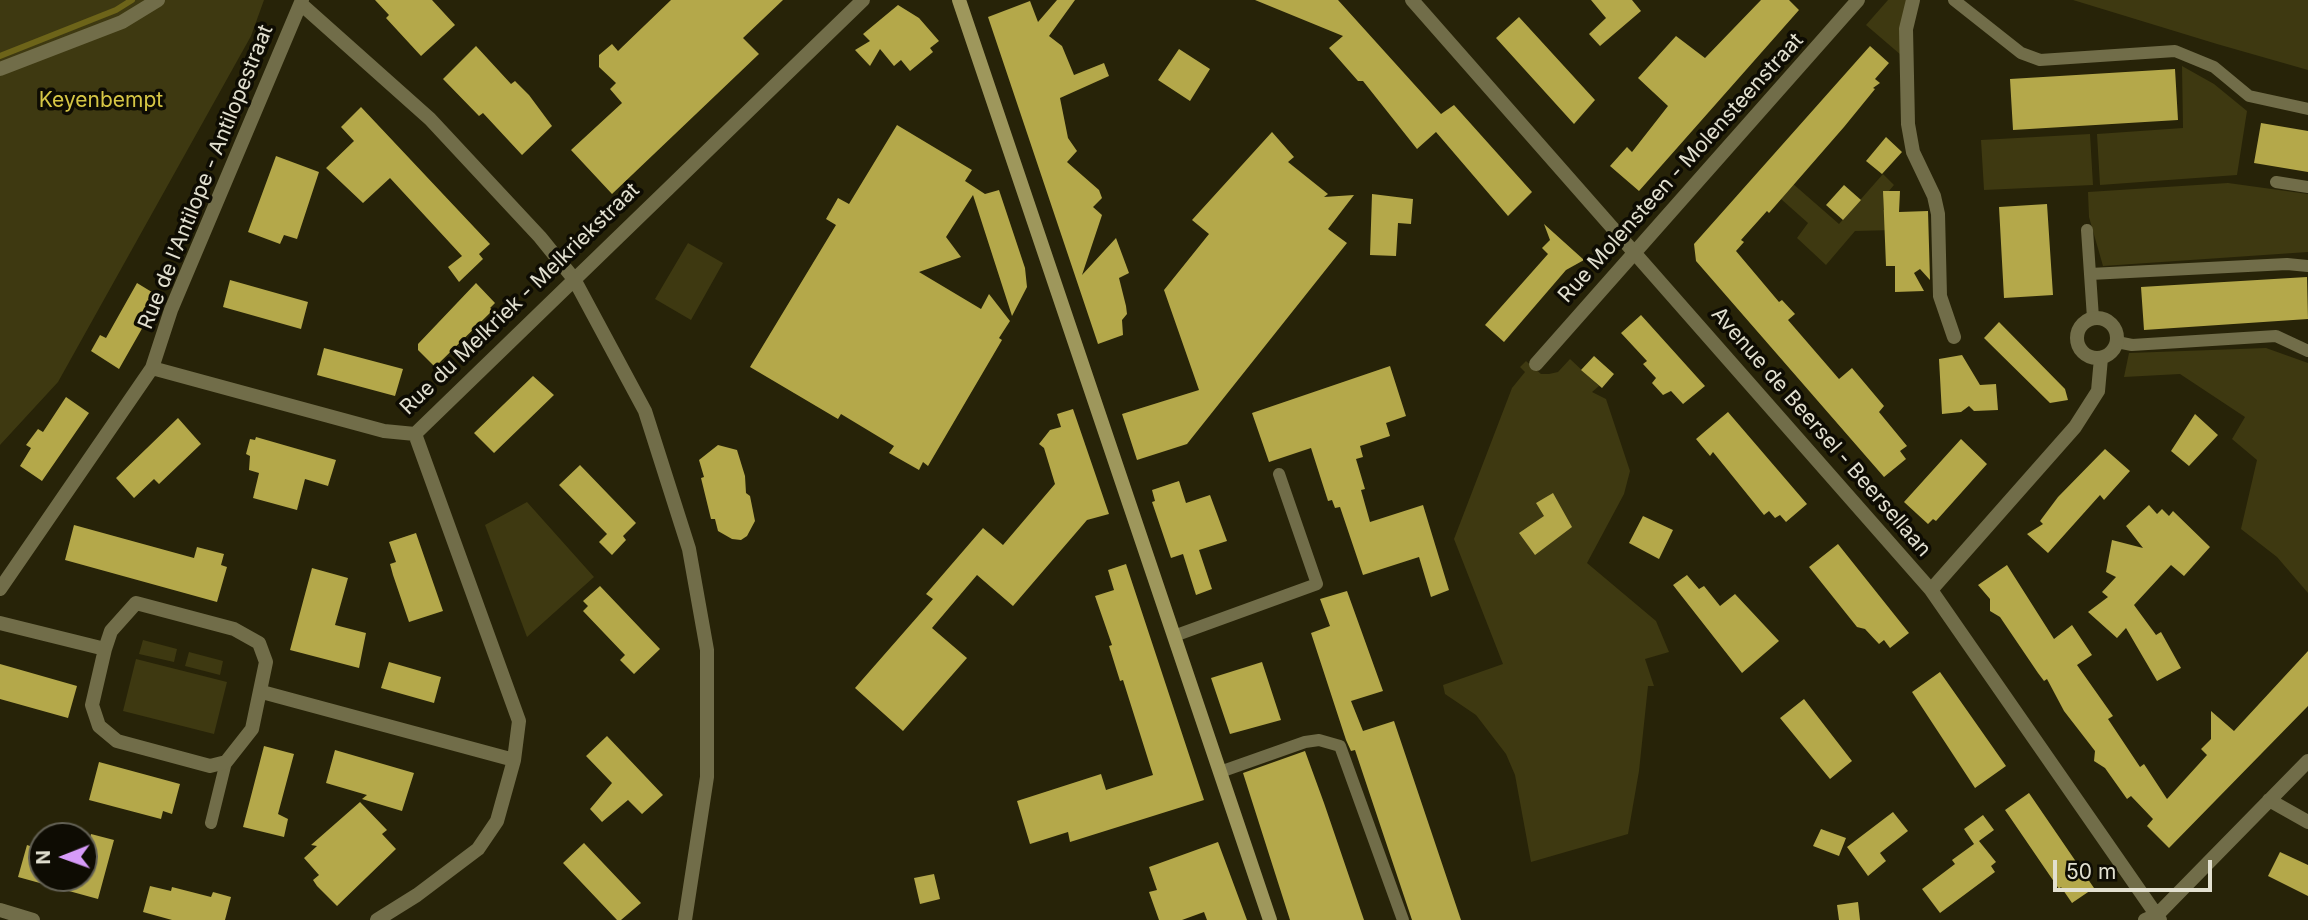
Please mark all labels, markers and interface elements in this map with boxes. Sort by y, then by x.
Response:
street label: Rue de l'Antilope - Antilopestraat [133,21,279,333]
street label: Rue Molensteen - Molensteenstraat [1553,28,1809,308]
park label: Keyenbempt [39,88,163,114]
street label: Rue du Melkriek - Melkriekstraat [395,178,645,420]
street label: Avenue de Beersel - Beersellaan [1706,302,1936,562]
north arrow [28,822,98,892]
scale bar [2056,846,2215,890]
text: N [32,850,55,865]
text: 50 m [2066,859,2116,884]

